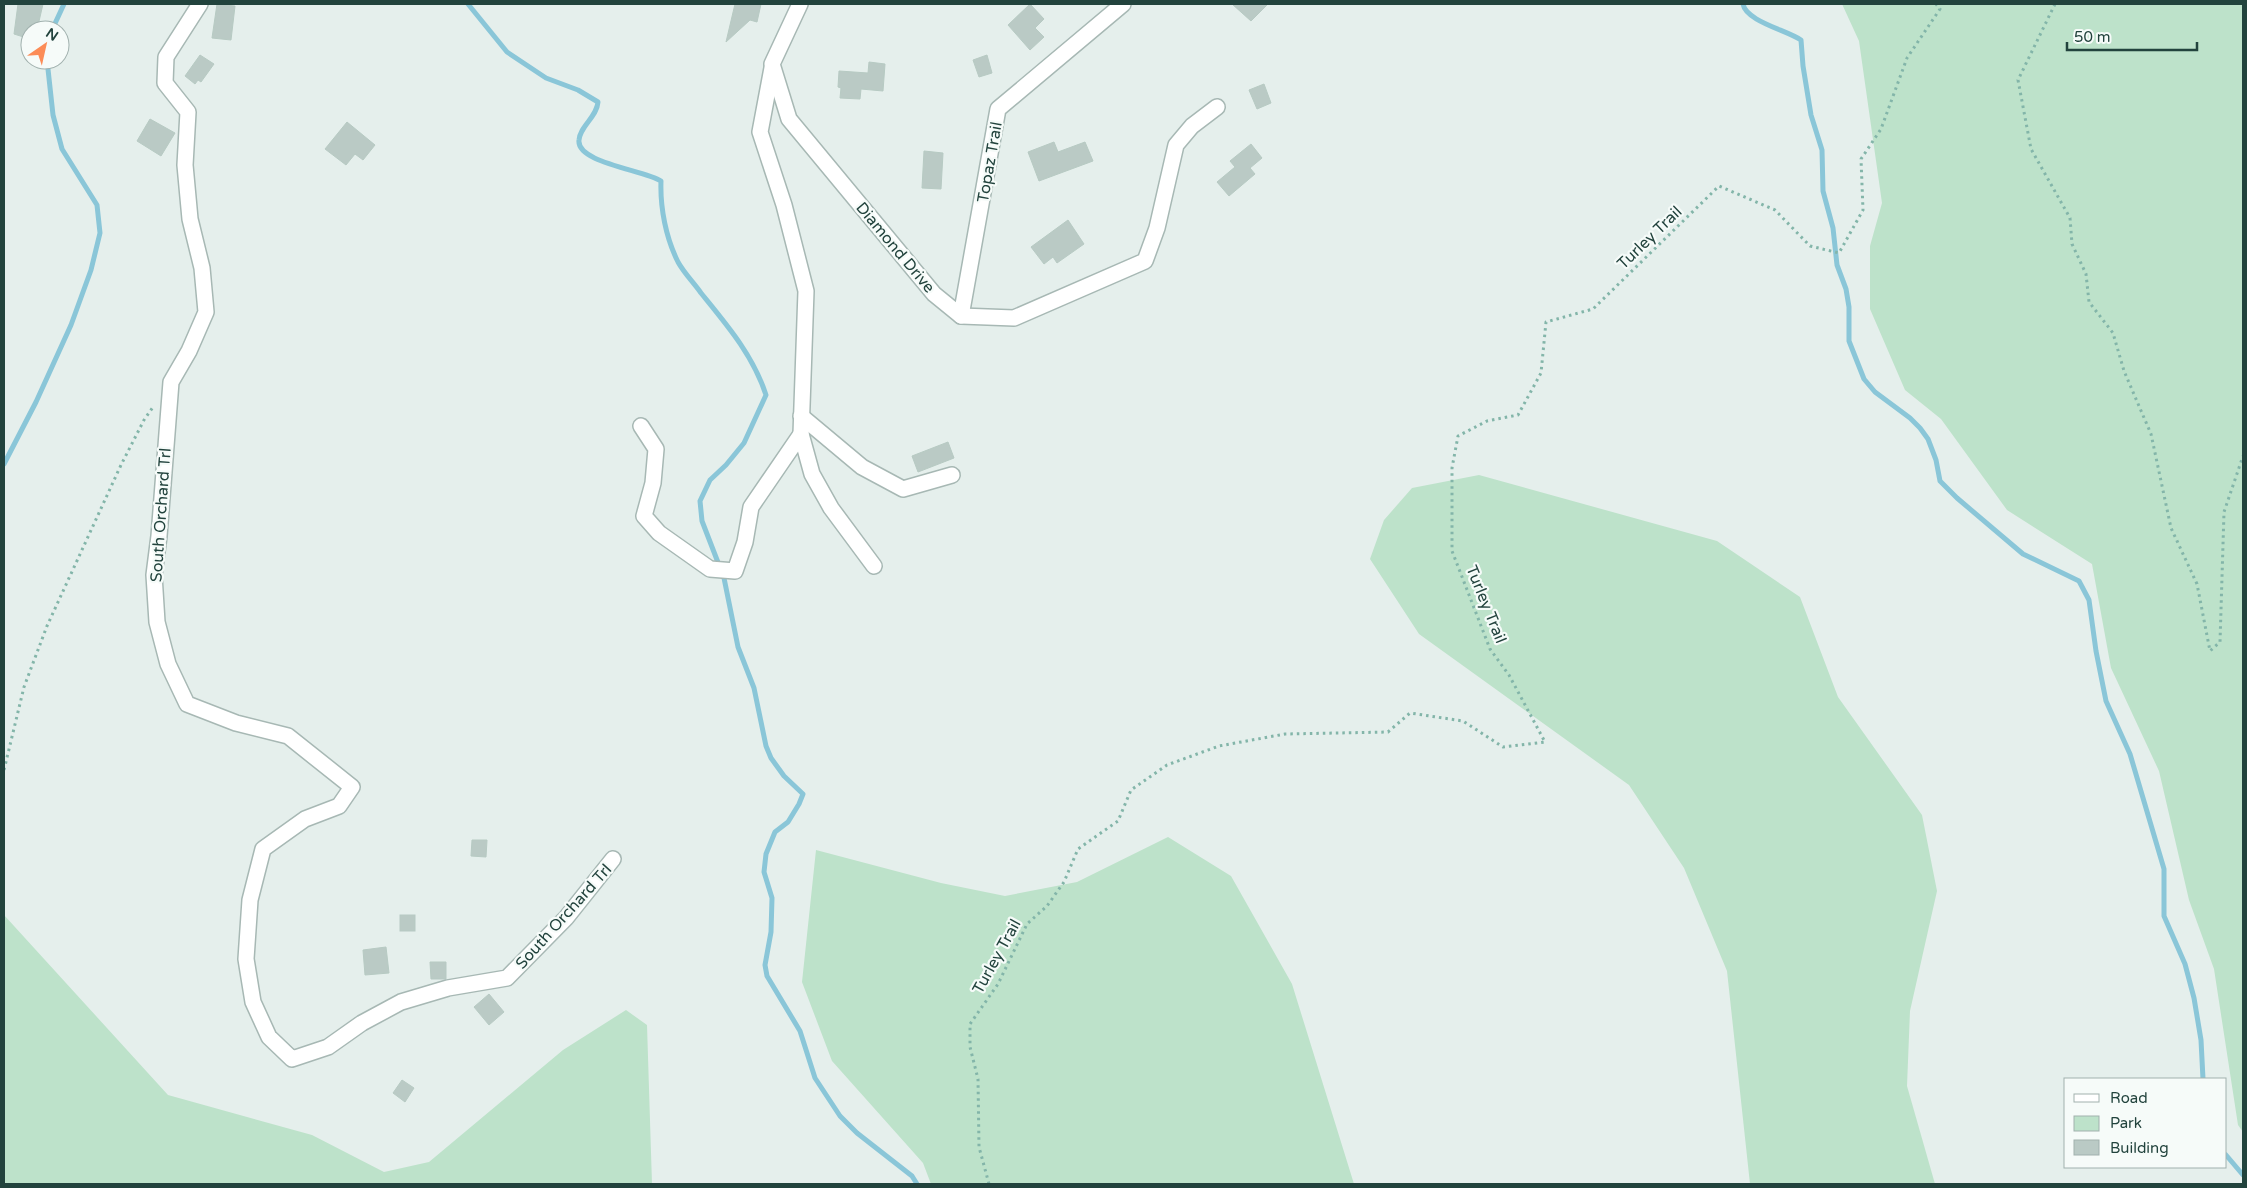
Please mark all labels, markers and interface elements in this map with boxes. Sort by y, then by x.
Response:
north arrow [20,20,70,70]
scale bar [2067,20,2197,52]
text: N [43,24,61,45]
text: 50 m [2074,28,2111,46]
street label: Topaz Trail [973,120,1007,204]
street label: Diamond Drive [851,198,939,297]
street label: Turley Trail [1613,202,1686,273]
street label: South Orchard Trl [146,447,176,583]
street label: Turley Trail [1461,562,1511,646]
street label: South Orchard Trl [511,860,616,973]
street label: Turley Trail [968,916,1026,997]
legend [2064,1078,2227,1168]
text: Road [2110,1089,2148,1107]
text: Park [2110,1114,2142,1132]
text: Building [2110,1139,2169,1157]

